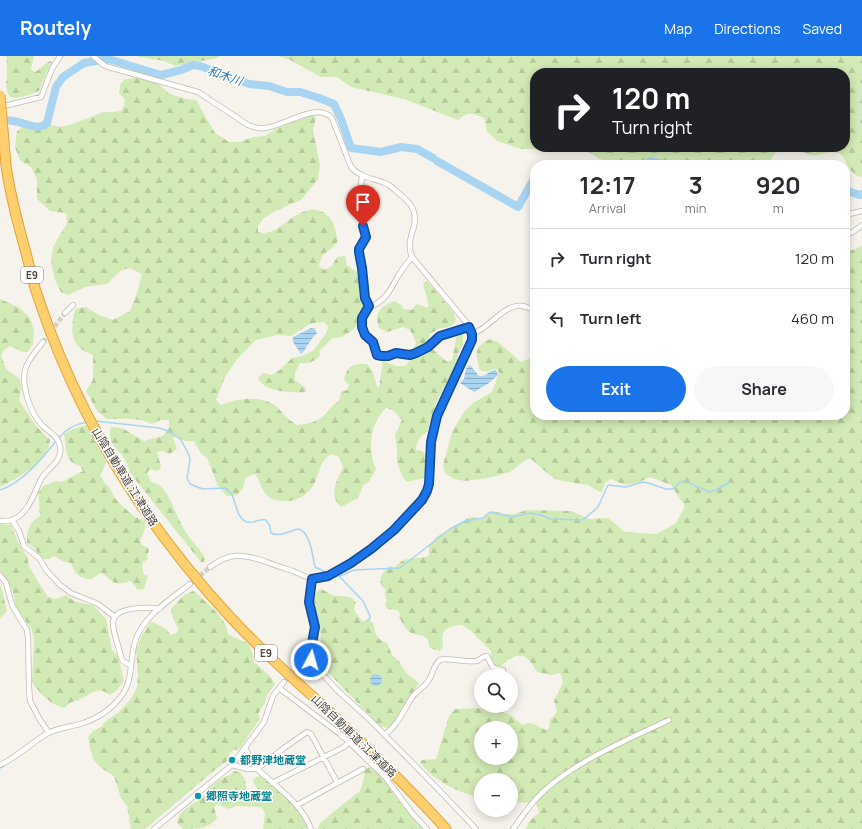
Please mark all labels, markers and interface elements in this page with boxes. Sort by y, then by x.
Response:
text: Routely [20,15,91,41]
text: Map [664,19,692,38]
text: Directions [714,19,781,38]
text: Saved [803,19,842,38]
water label: 和木川 [205,62,247,90]
text: 120 m [612,79,690,117]
icon: right [546,84,598,136]
text: Turn right [612,115,693,139]
text: 12:17 [579,168,636,201]
text: 3 [689,168,703,201]
text: 920 [756,168,801,201]
pin [346,185,380,226]
icon: arrive [352,191,374,213]
text: Arrival [589,199,626,217]
text: min [685,199,707,217]
text: m [773,199,784,217]
icon: right [546,248,568,270]
text: Turn right [580,248,651,269]
text: 120 m [795,248,834,269]
road number: E9 [21,267,43,283]
icon: left [546,308,568,330]
text: Turn left [580,308,642,329]
text: 460 m [791,308,834,329]
button: Exit [546,366,686,412]
button: Share [694,366,834,412]
street label: 山陰自動車道;江津道路 [89,425,162,529]
position arrow [290,639,332,681]
road number: E9 [255,645,277,661]
map controls [474,669,518,817]
button: search [474,669,518,713]
street label: 山陰自動車道;江津道路 [308,691,400,780]
button: + [474,721,518,765]
place label: 都野津地蔵堂 [240,752,306,767]
marker: 都野津地蔵堂 [227,755,237,765]
button: − [474,773,518,817]
place label: 郷照寺地蔵堂 [206,788,272,803]
marker: 郷照寺地蔵堂 [193,791,203,801]

